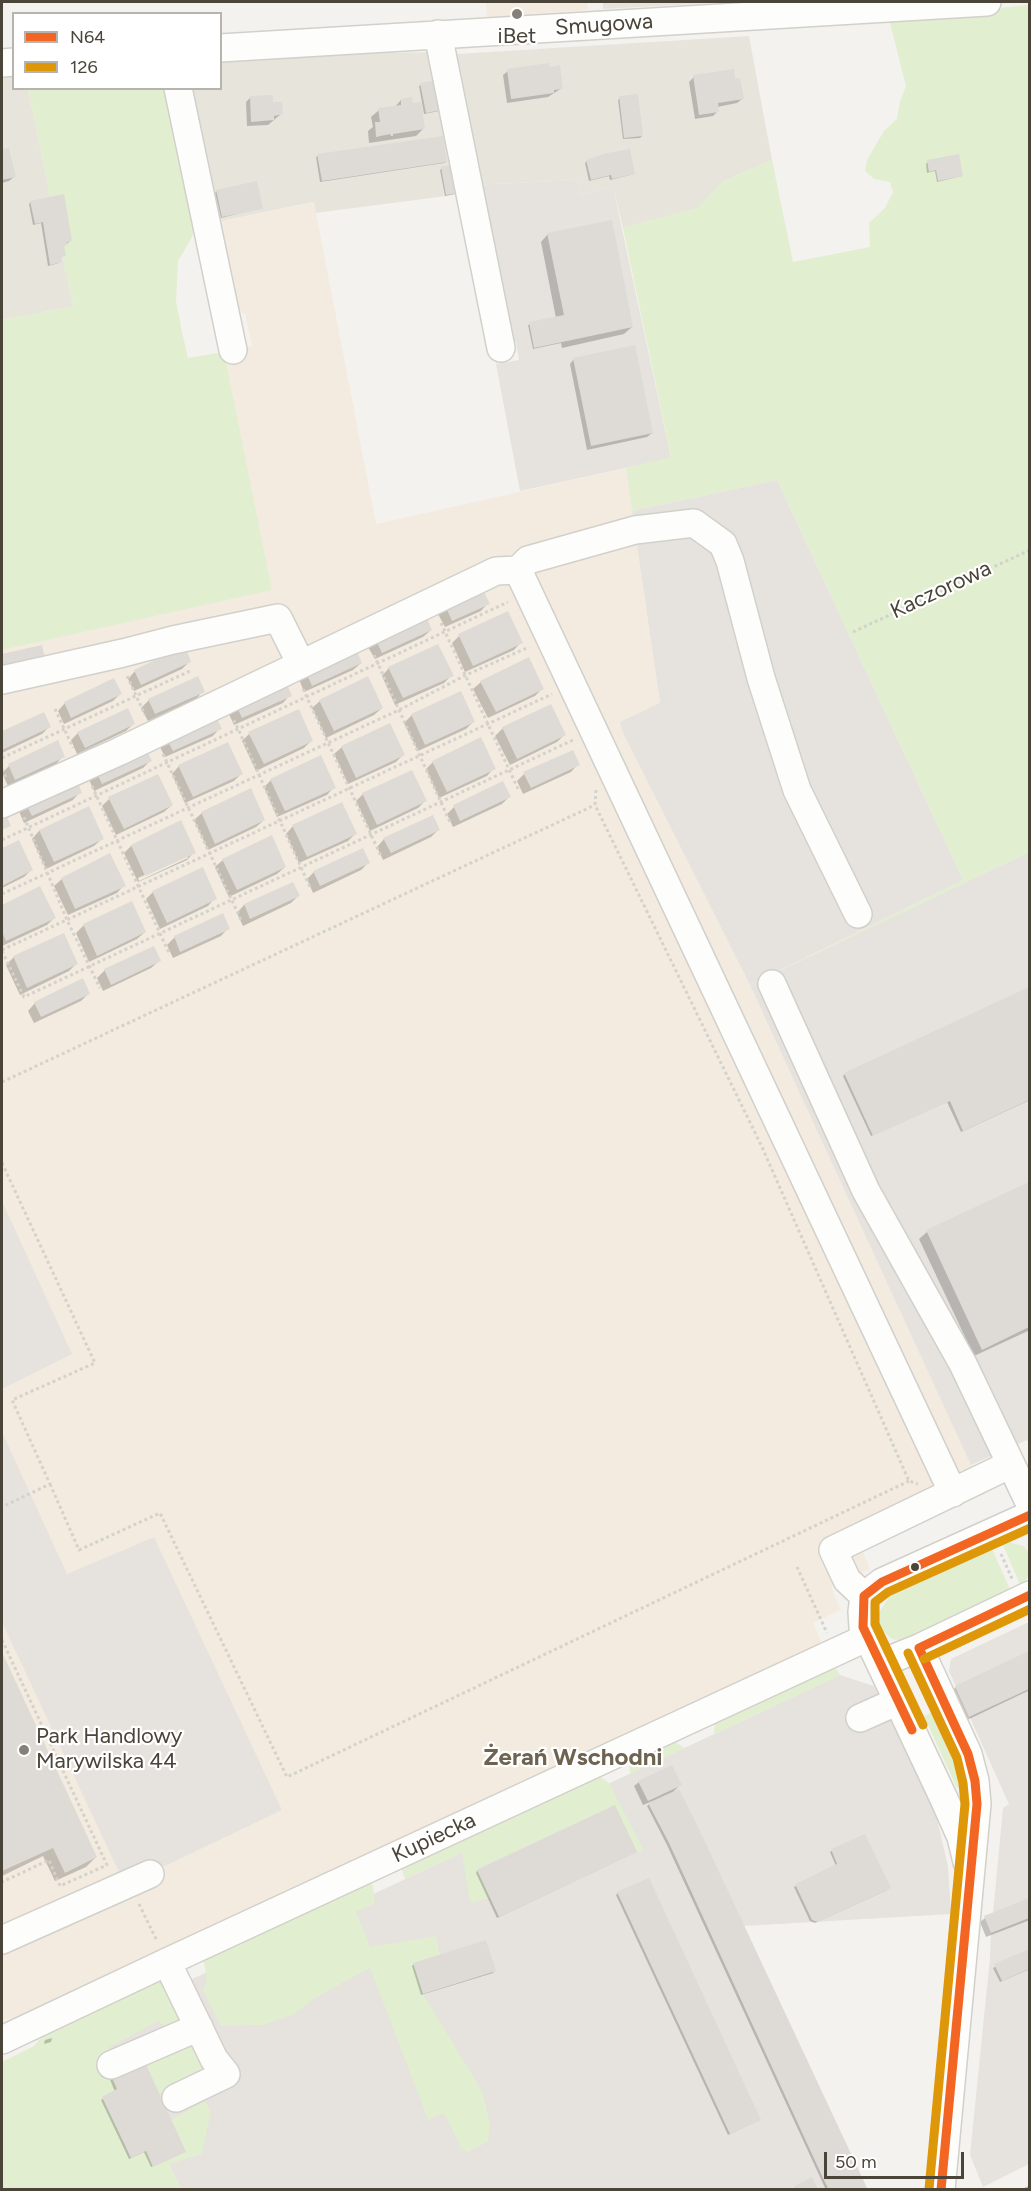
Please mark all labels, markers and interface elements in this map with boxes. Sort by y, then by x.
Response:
marker: iBet [510,7,524,21]
street label: Smugowa [554,8,654,42]
legend [12,12,222,90]
place label: iBet [498,24,536,50]
text: N64 [70,26,105,48]
text: 126 [70,56,98,78]
street label: Kaczorowa [886,555,996,625]
unlabelled marker [909,1561,921,1573]
place label: Park Handlowy Marywilska 44 [36,1724,182,1776]
marker: Park Handlowy Marywilska 44 [17,1743,31,1757]
district label: Żerań Wschodni [483,1744,663,1772]
street label: Kupiecka [388,1807,480,1869]
scale bar [827,2140,966,2178]
text: 50 m [835,2151,877,2173]

